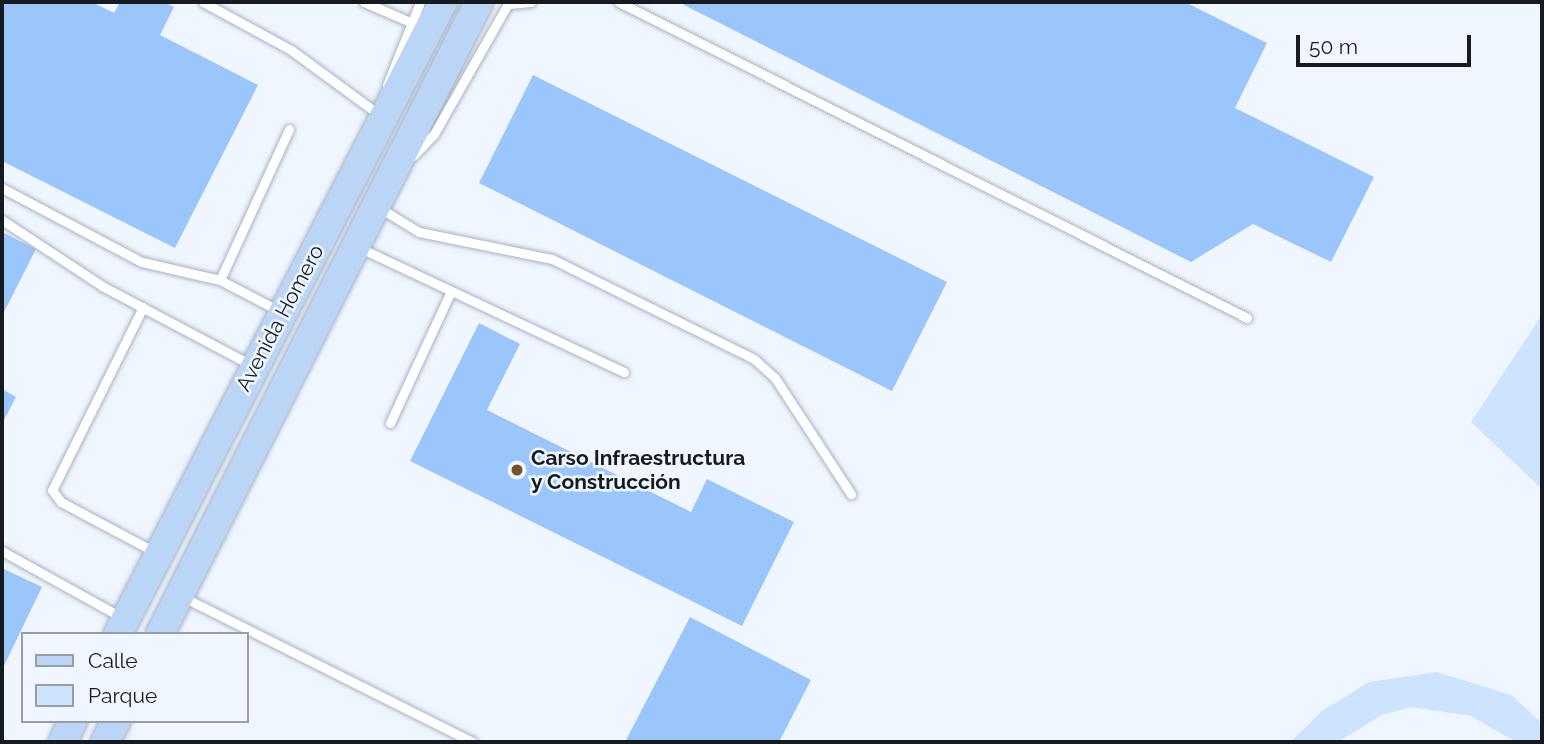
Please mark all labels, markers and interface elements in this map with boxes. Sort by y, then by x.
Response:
scale bar [1299,21,1474,65]
text: 50 m [1309,34,1358,59]
street label: Avenida Homero [231,240,329,396]
place label: Carso Infraestructura y Construcción [531,445,745,495]
marker: Carso Infraestructura y Construcción [509,462,525,478]
legend [21,632,248,723]
text: Calle [88,648,138,673]
text: Parque [88,683,157,708]

